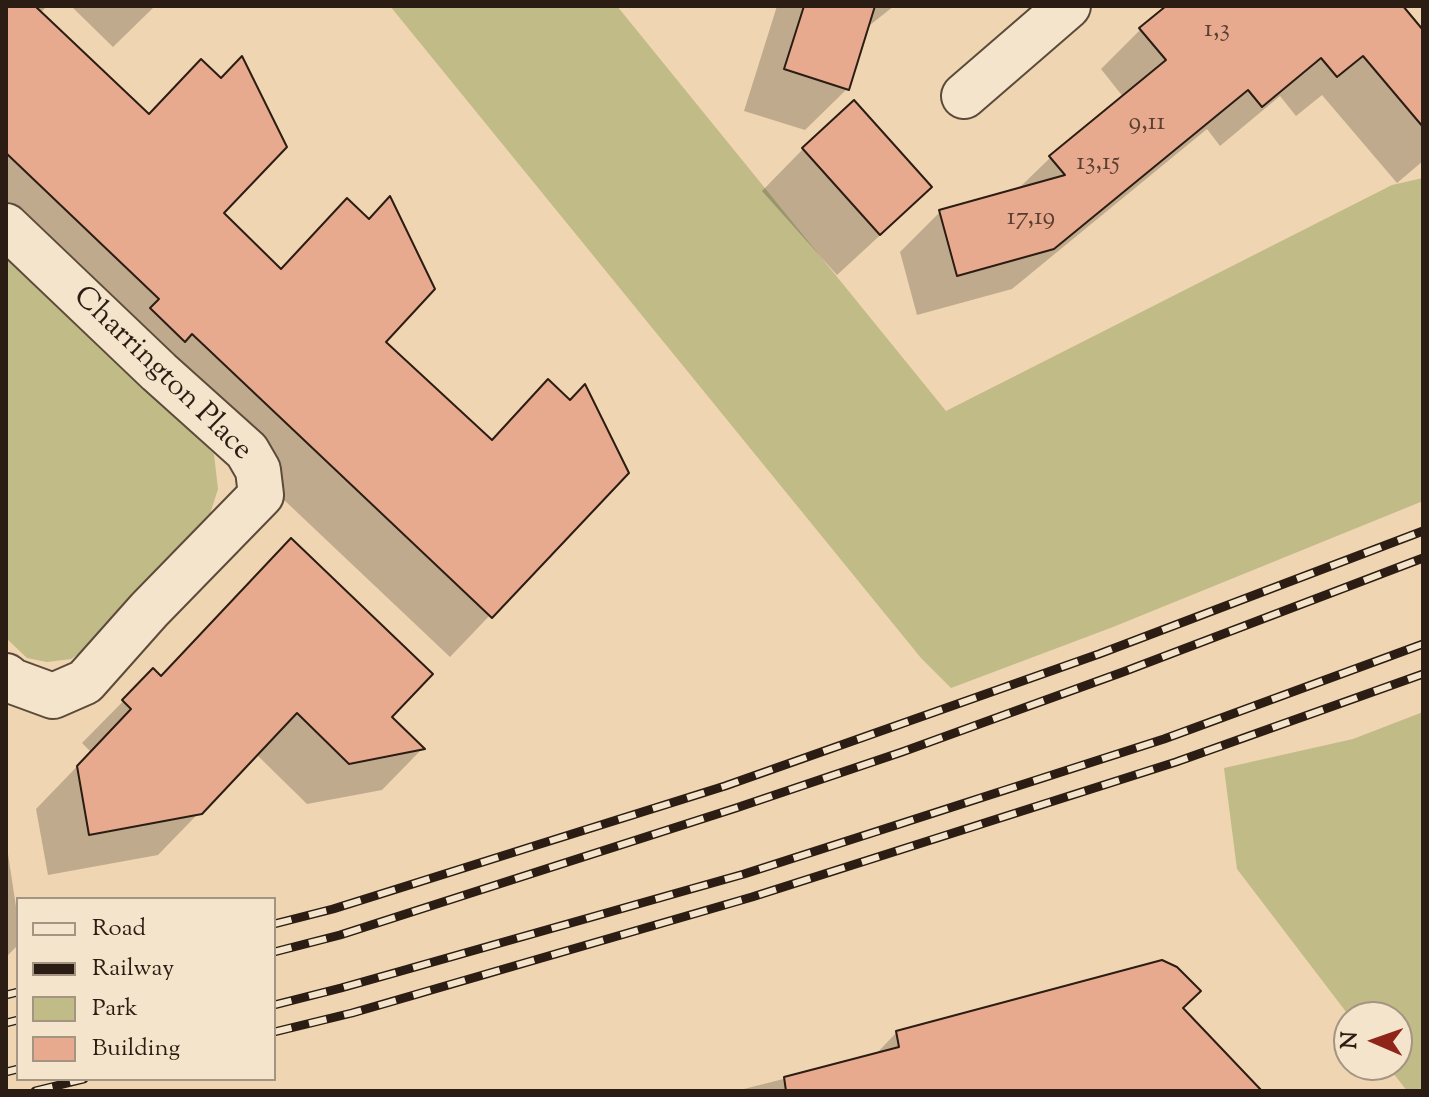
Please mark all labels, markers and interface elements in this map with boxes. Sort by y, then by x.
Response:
house number: 1,3 [1204,16,1230,48]
house number: 9,11 [1129,109,1165,141]
house number: 13,15 [1076,149,1120,181]
house number: 17,19 [1007,204,1055,236]
street label: Charrington Place [64,280,258,470]
legend [16,897,276,1081]
text: Road [92,912,146,946]
text: Railway [92,952,174,986]
text: Park [92,992,138,1026]
north arrow [1333,1001,1413,1081]
text: N [1335,1031,1367,1050]
text: Building [92,1032,180,1066]

